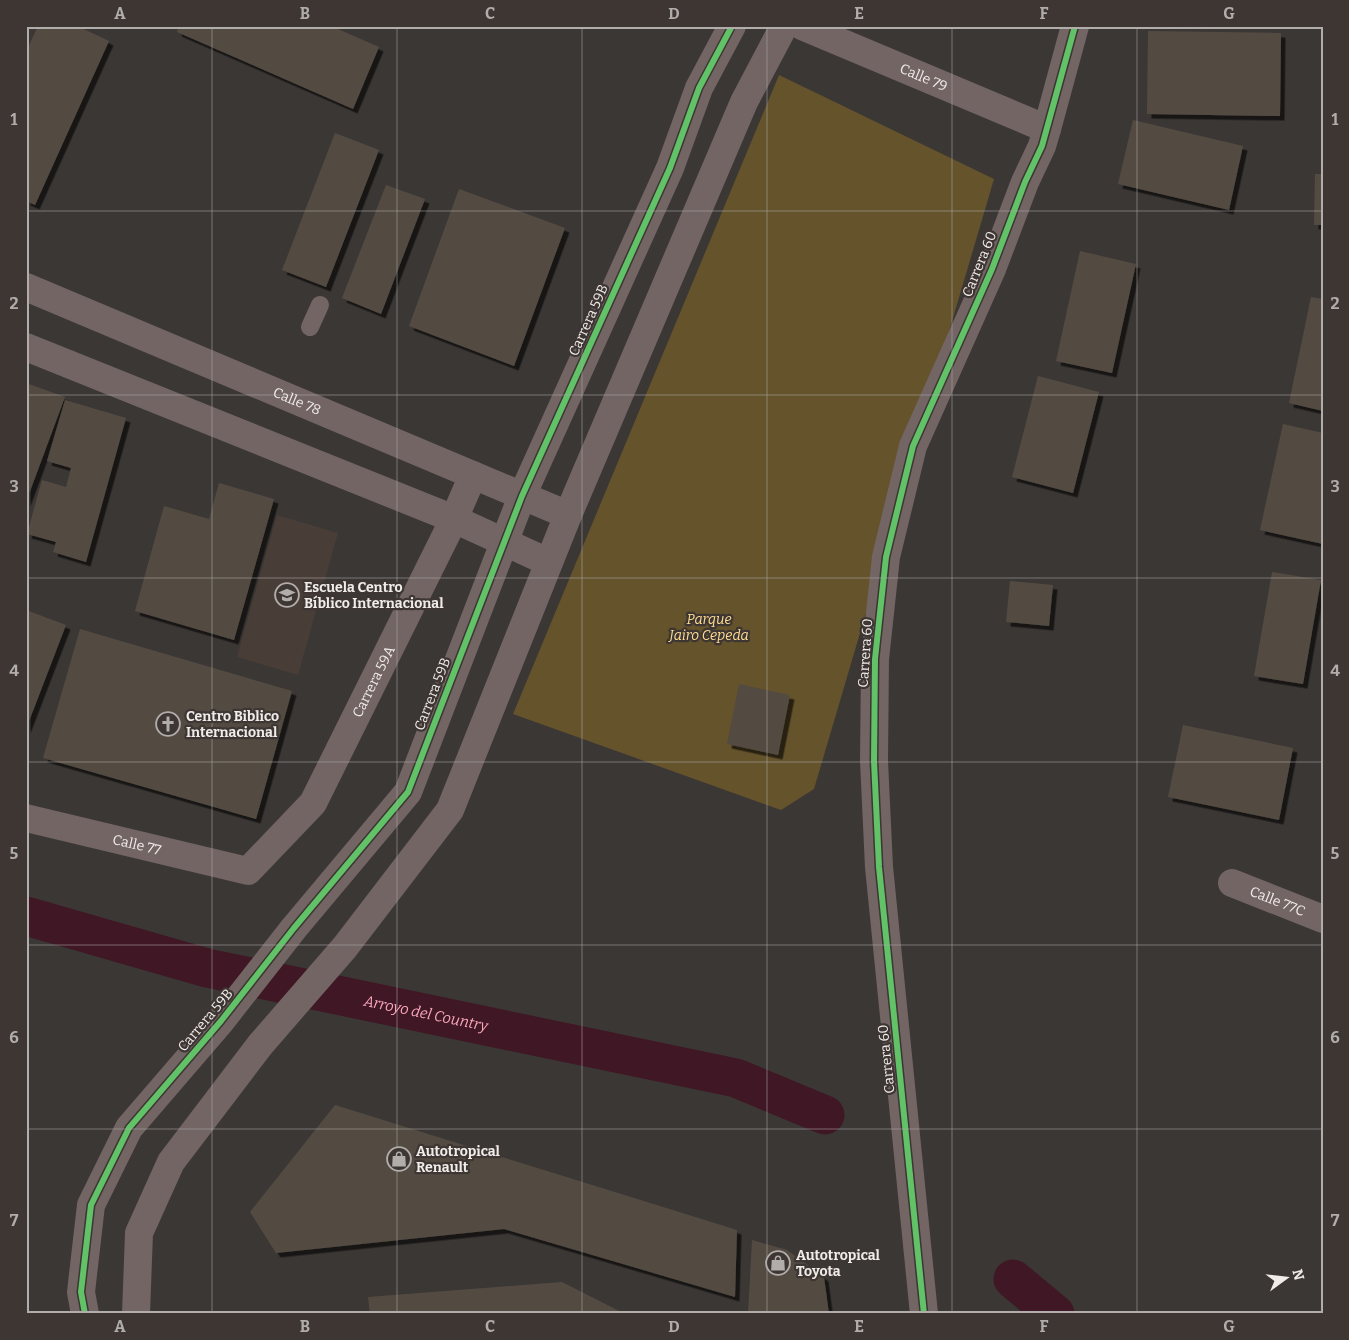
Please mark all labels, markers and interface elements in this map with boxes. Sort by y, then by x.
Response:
text: A [114,4,126,23]
text: B [300,4,310,23]
text: C [485,4,495,23]
text: D [668,4,680,23]
text: E [854,4,864,23]
text: F [1040,4,1049,23]
text: G [1223,4,1235,23]
street label: Calle 79 [897,60,950,95]
text: 1 [11,110,18,129]
text: 1 [1332,110,1339,129]
street label: Carrera 60 [959,229,1000,300]
street label: Carrera 59B [565,282,612,359]
text: 2 [9,294,19,313]
text: 2 [1330,294,1340,313]
street label: Calle 78 [270,384,323,419]
text: 3 [9,477,19,496]
text: 3 [1330,477,1340,496]
place label: Escuela Centro Bíblico Internacional [304,579,444,612]
school or university icon: Escuela Centro Bíblico Internacional [274,582,300,608]
park label: Parque Jairo Cepeda [667,611,749,644]
street label: Carrera 60 [855,618,876,688]
street label: Carrera 59A [349,643,399,720]
street label: Carrera 59B [411,655,454,733]
text: 4 [9,661,19,680]
text: 4 [1330,661,1340,680]
place label: Centro Biblico Internacional [186,708,279,741]
church icon: Centro Biblico Internacional [155,711,181,737]
street label: Calle 77 [111,831,163,859]
text: 5 [10,844,19,863]
text: 5 [1331,844,1340,863]
street label: Calle 77C [1247,883,1308,920]
street label: Carrera 59B [174,985,237,1055]
water label: Arroyo del Country [361,992,491,1035]
street label: Carrera 60 [874,1024,899,1094]
text: 6 [9,1028,19,1047]
text: 6 [1330,1028,1340,1047]
place label: Autotropical Renault [416,1143,501,1176]
shop icon: Autotropical Renault [386,1146,412,1172]
text: 7 [10,1211,19,1230]
text: 7 [1331,1211,1340,1230]
place label: Autotropical Toyota [796,1247,881,1280]
shop icon: Autotropical Toyota [765,1250,791,1276]
north arrow [1262,1252,1312,1302]
text: N [1288,1267,1308,1282]
text: A [114,1317,126,1336]
text: B [300,1317,310,1336]
text: C [485,1317,495,1336]
text: D [668,1317,680,1336]
text: E [854,1317,864,1336]
text: F [1040,1317,1049,1336]
text: G [1223,1317,1235,1336]

